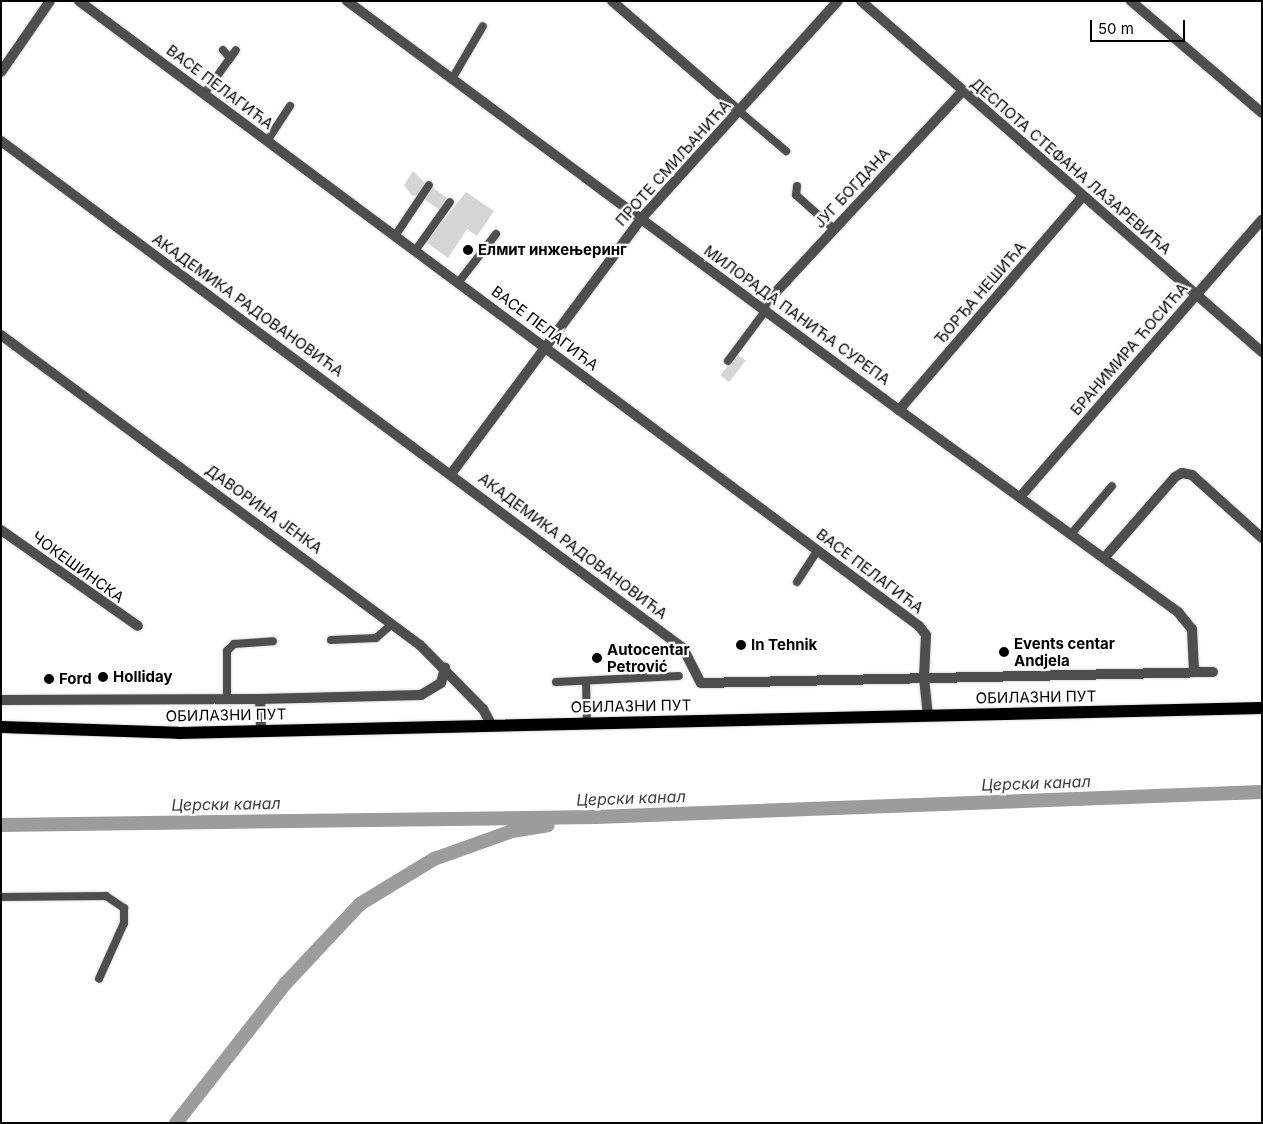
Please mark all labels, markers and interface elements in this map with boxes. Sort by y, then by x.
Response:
scale bar [1093,10,1188,42]
text: 50 m [1098,19,1134,38]
street label: ВАСЕ ПЕЛАГИЋА [163,41,277,133]
street label: ДЕСПОТА СТЕФАНА ЛАЗАРЕВИЋА [967,74,1175,258]
street label: ПРОТЕ СМИЉАНИЋА [612,96,734,230]
street label: ЈУГ БОГДАНА [810,144,894,232]
street label: АКАДЕМИКА РАДОВАНОВИЋА [149,230,347,380]
street label: ЂОРЂА НЕШИЋА [931,238,1029,348]
place label: Елмит инжењеринг [478,241,627,259]
street label: МИЛОРАДА ПАНИЋА СУРЕПА [701,241,893,389]
marker: Елмит инжењеринг [462,244,474,256]
street label: БРАНИМИРА ЋОСИЋА [1067,279,1191,419]
street label: ВАСЕ ПЕЛАГИЋА [488,282,602,374]
street label: ДАВОРИНА ЈЕНКА [202,461,326,557]
street label: АКАДЕМИКА РАДОВАНОВИЋА [475,469,671,623]
street label: ВАСЕ ПЕЛАГИЋА [813,525,927,617]
street label: ЧОКЕШИНСКА [29,528,127,606]
place label: Events centar Andjela [1014,634,1115,669]
place label: In Tehnik [751,636,817,654]
marker: In Tehnik [735,639,747,651]
place label: Autocentar Petrović [607,640,690,675]
marker: Events centar Andjela [998,646,1010,658]
marker: Autocentar Petrović [591,652,603,664]
place label: Holliday [113,668,173,686]
place label: Ford [59,670,92,688]
marker: Holliday [97,671,109,683]
marker: Ford [43,673,55,685]
street label: ОБИЛАЗНИ ПУТ [976,687,1096,707]
street label: ОБИЛАЗНИ ПУТ [571,696,691,716]
street label: ОБИЛАЗНИ ПУТ [166,705,286,725]
water label: Церски канал [981,771,1091,795]
water label: Церски канал [576,786,686,810]
water label: Церски канал [171,793,281,815]

